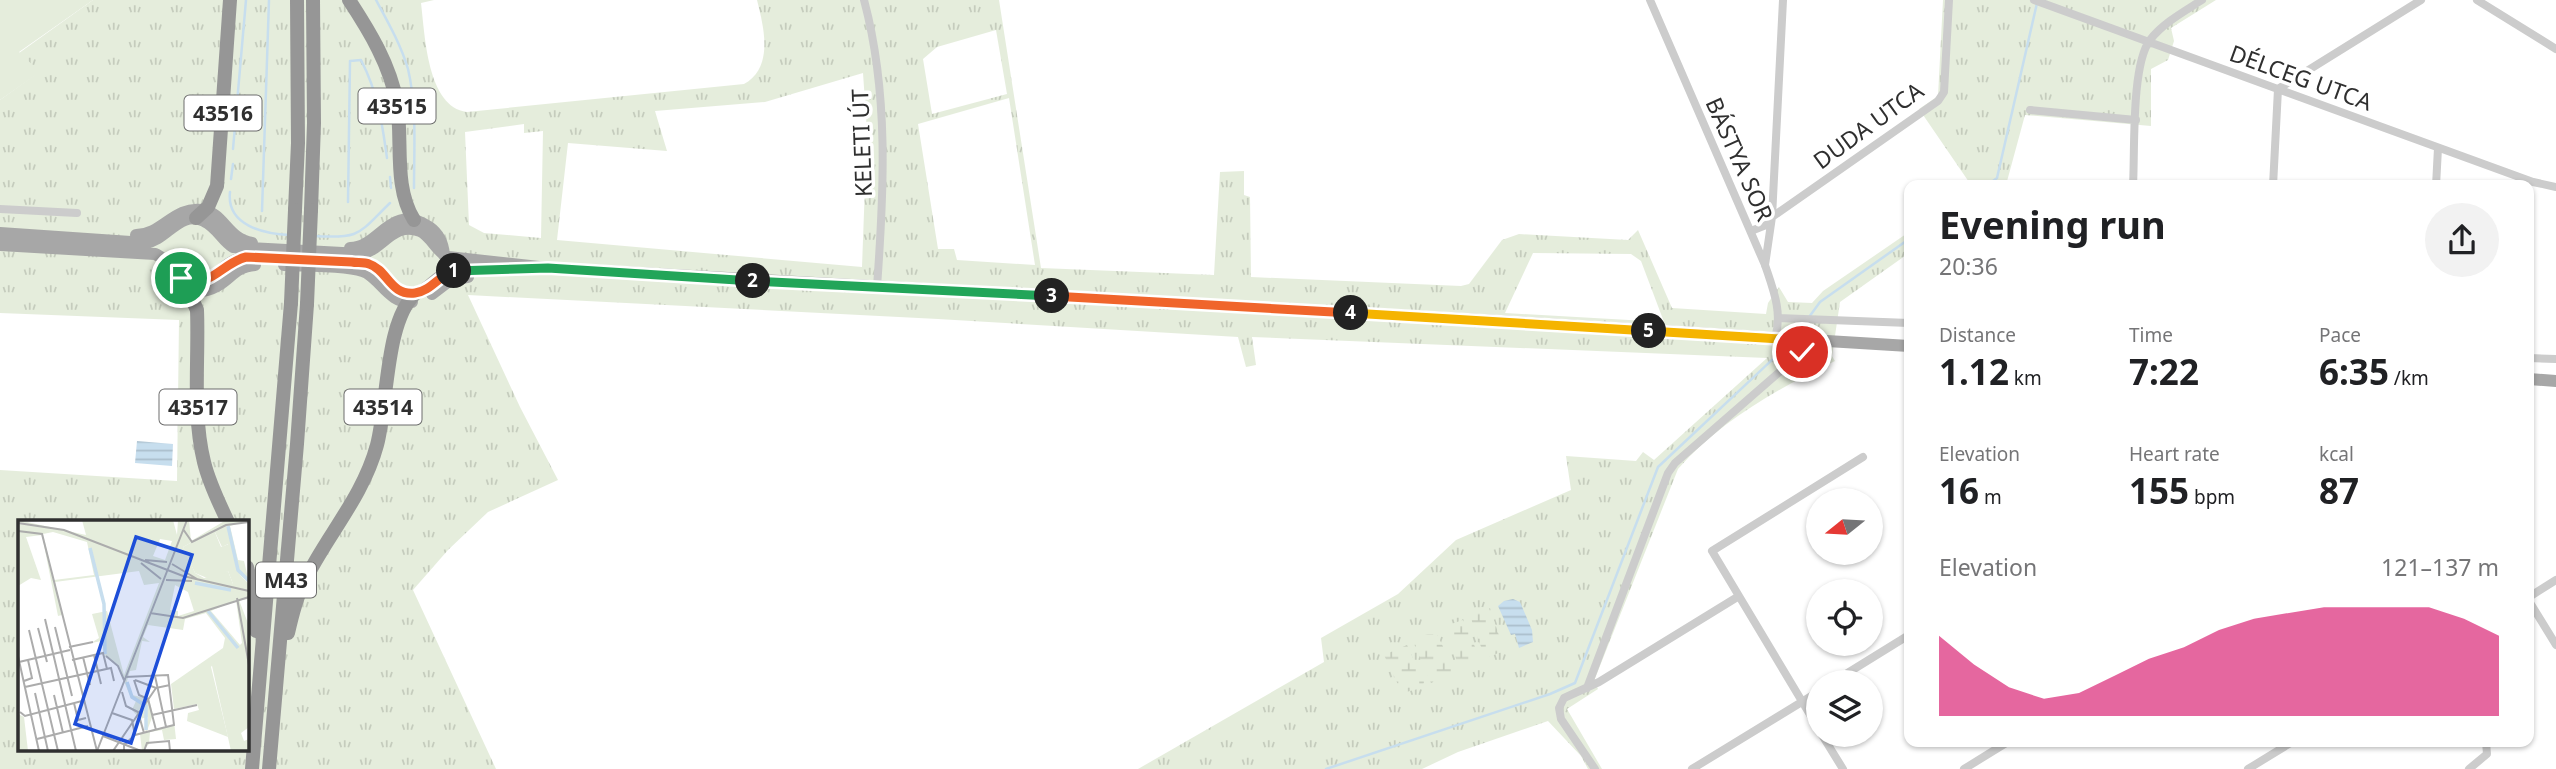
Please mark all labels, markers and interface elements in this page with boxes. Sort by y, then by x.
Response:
street label: DÉLCEG UTCA [2225,36,2377,118]
street label: DUDA UTCA [1806,74,1930,176]
road number: 43515 [358,88,436,124]
street label: KELETI ÚT [843,88,879,198]
street label: BÁSTYA SOR [1698,92,1782,226]
road number: 43516 [184,96,262,130]
text: Evening run [1939,198,2166,250]
button: share [2425,203,2499,277]
pin [151,248,211,308]
text: 20:36 [1939,250,1998,282]
pin: 1 [436,254,472,288]
text: 1 [448,257,459,283]
icon: arrive [162,259,200,297]
pin: 2 [736,264,770,298]
text: 2 [747,267,758,293]
pin: 3 [1034,278,1070,314]
text: 3 [1046,282,1057,308]
pin: 4 [1334,296,1368,330]
text: 4 [1345,299,1356,325]
pin: 5 [1632,314,1666,348]
text: 5 [1643,317,1654,343]
pin [1772,322,1832,382]
text: Distance [1939,322,2016,348]
text: Time [2129,322,2173,348]
text: Pace [2319,322,2361,348]
icon: check [1783,333,1821,371]
text: 1.12 [1939,348,2009,395]
text: 7:22 [2129,348,2199,395]
text: 6:35 [2319,348,2389,395]
text: km [2009,365,2042,391]
text: /km [2389,365,2429,391]
road number: 43517 [160,390,236,424]
road number: 43514 [344,390,422,424]
text: Elevation [1939,441,2020,467]
text: Heart rate [2129,441,2220,467]
text: kcal [2319,441,2354,467]
text: 16 [1939,467,1979,514]
text: 155 [2129,467,2189,514]
text: 87 [2319,467,2359,514]
text: m [1979,484,2002,510]
text: bpm [2189,484,2235,510]
north arrow [1806,488,1883,565]
map controls [1806,488,1883,747]
inset map [18,520,248,752]
text: Elevation [1939,551,2037,583]
text: 121–137 m [2381,551,2499,583]
road number: M43 [256,562,316,598]
button: locate [1806,579,1883,656]
button: layers [1806,670,1883,747]

